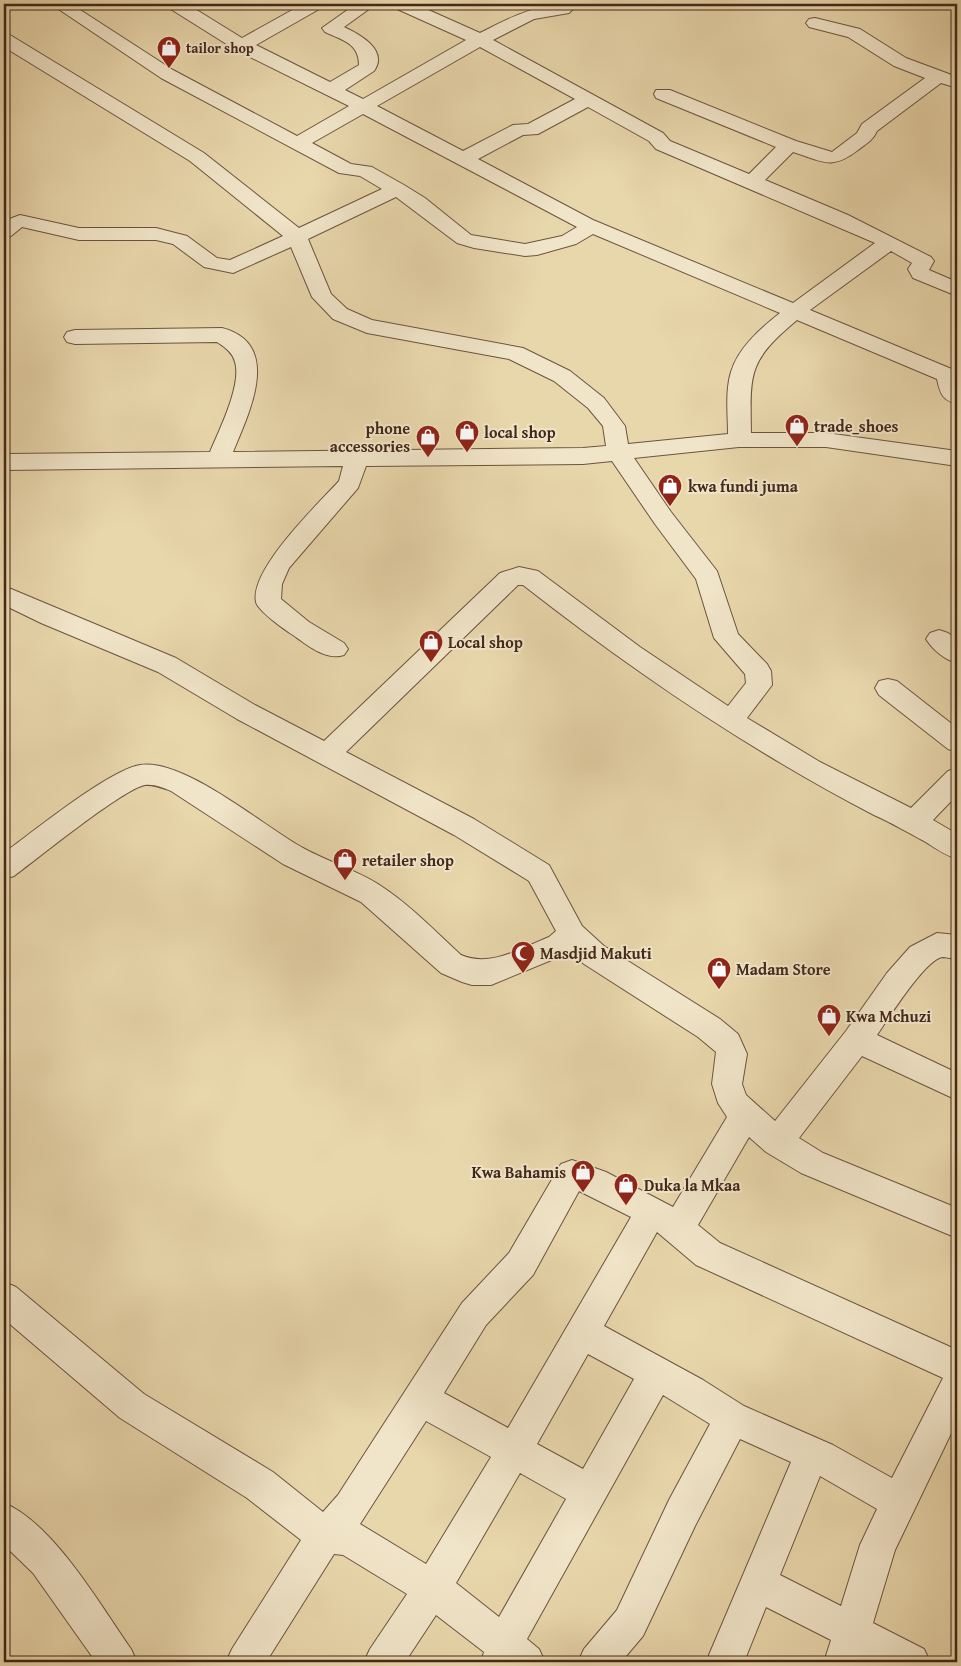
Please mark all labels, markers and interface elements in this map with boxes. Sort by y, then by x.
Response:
shop icon: tailor shop [156,35,182,69]
place label: tailor shop [186,38,254,58]
shop icon: trade_shoes [784,413,810,447]
place label: trade_shoes [814,414,899,438]
place label: phone accessories [330,416,410,458]
shop icon: local shop [454,419,480,453]
place label: local shop [484,420,556,444]
shop icon: phone accessories [415,424,441,458]
shop icon: kwa fundi juma [657,473,683,507]
place label: kwa fundi juma [688,474,799,498]
shop icon: Local shop [418,629,444,663]
place label: Local shop [448,630,523,654]
shop icon: retailer shop [332,847,358,881]
place label: retailer shop [362,848,454,872]
mosque icon: Masdjid Makuti [510,940,536,974]
place label: Masdjid Makuti [540,941,652,965]
shop icon: Madam Store [706,956,732,990]
place label: Madam Store [736,957,831,981]
shop icon: Kwa Mchuzi [816,1003,842,1037]
place label: Kwa Mchuzi [846,1004,931,1028]
shop icon: Kwa Bahamis [570,1159,596,1193]
place label: Kwa Bahamis [472,1160,566,1184]
shop icon: Duka la Mkaa [613,1172,639,1206]
place label: Duka la Mkaa [644,1173,741,1197]

